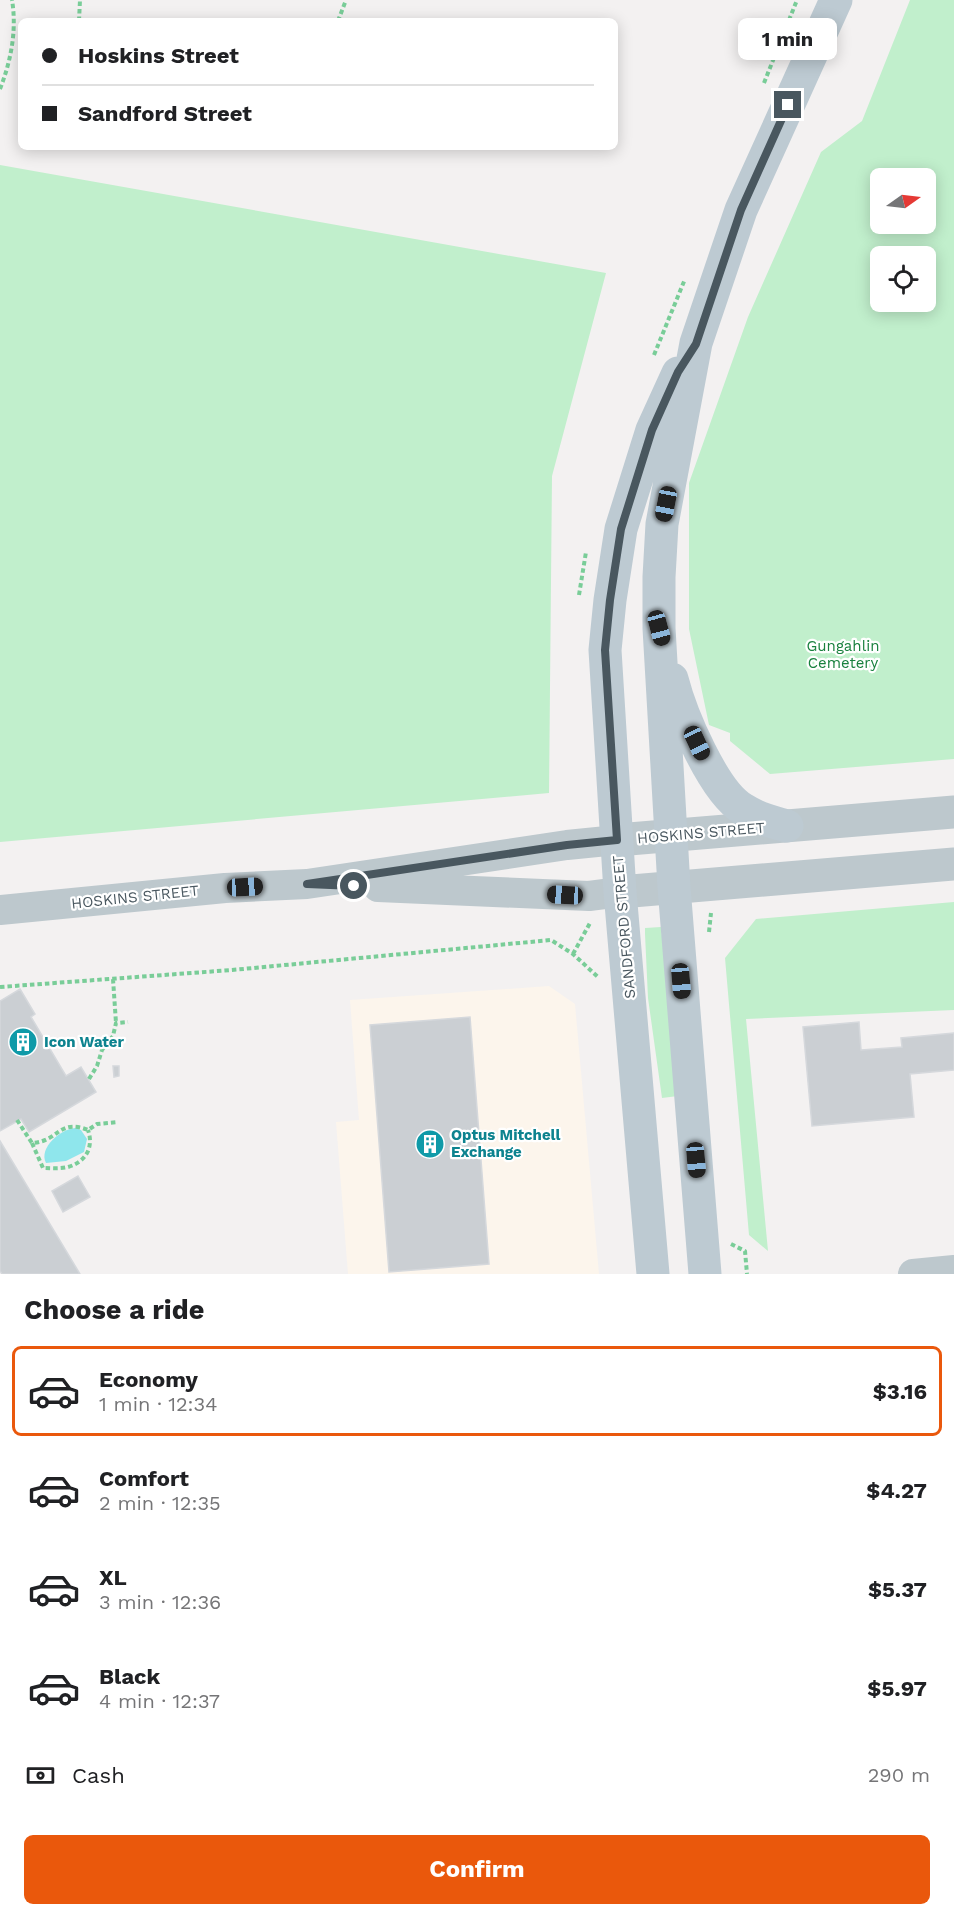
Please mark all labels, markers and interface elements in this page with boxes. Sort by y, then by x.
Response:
callout: 1 min [738,18,838,60]
text: 1 min [762,27,813,51]
text: Hoskins Street [78,43,239,68]
route end [774,91,801,118]
text: Sandford Street [78,101,252,126]
north arrow [870,168,936,234]
map controls [870,168,936,312]
button: locate [870,246,936,312]
car [654,485,678,523]
car [646,608,672,648]
park label: Gungahlin Cemetery [806,637,880,672]
car [681,723,713,763]
street label: HOSKINS STREET [636,818,766,848]
street label: SANDFORD STREET [609,855,639,999]
route start [340,872,367,899]
car [227,877,263,897]
street label: HOSKINS STREET [70,881,200,913]
car [547,885,583,905]
car [670,962,692,1000]
building icon: Icon Water [7,1026,39,1058]
place label: Icon Water [44,1033,125,1051]
place label: Optus Mitchell Exchange [451,1126,560,1161]
building icon: Optus Mitchell Exchange [414,1128,446,1160]
car [685,1141,707,1179]
text: Choose a ride [24,1294,204,1326]
icon: car [27,1364,81,1418]
text: Economy [99,1367,198,1392]
text: $3.16 [873,1379,927,1404]
text: 1 min · 12:34 [99,1392,217,1416]
icon: car [27,1463,81,1517]
text: Comfort [99,1466,189,1491]
text: $4.27 [866,1478,927,1503]
text: 2 min · 12:35 [99,1491,221,1515]
icon: car [27,1562,81,1616]
text: XL [99,1565,127,1590]
text: $5.37 [868,1577,927,1602]
text: 3 min · 12:36 [99,1590,221,1614]
icon: car [27,1661,81,1715]
text: Black [99,1664,160,1689]
text: $5.97 [867,1676,927,1701]
text: 4 min · 12:37 [99,1689,220,1713]
icon: cash [24,1759,57,1792]
text: Cash [72,1763,125,1788]
text: 290 m [868,1763,930,1787]
button: Confirm [24,1835,930,1904]

